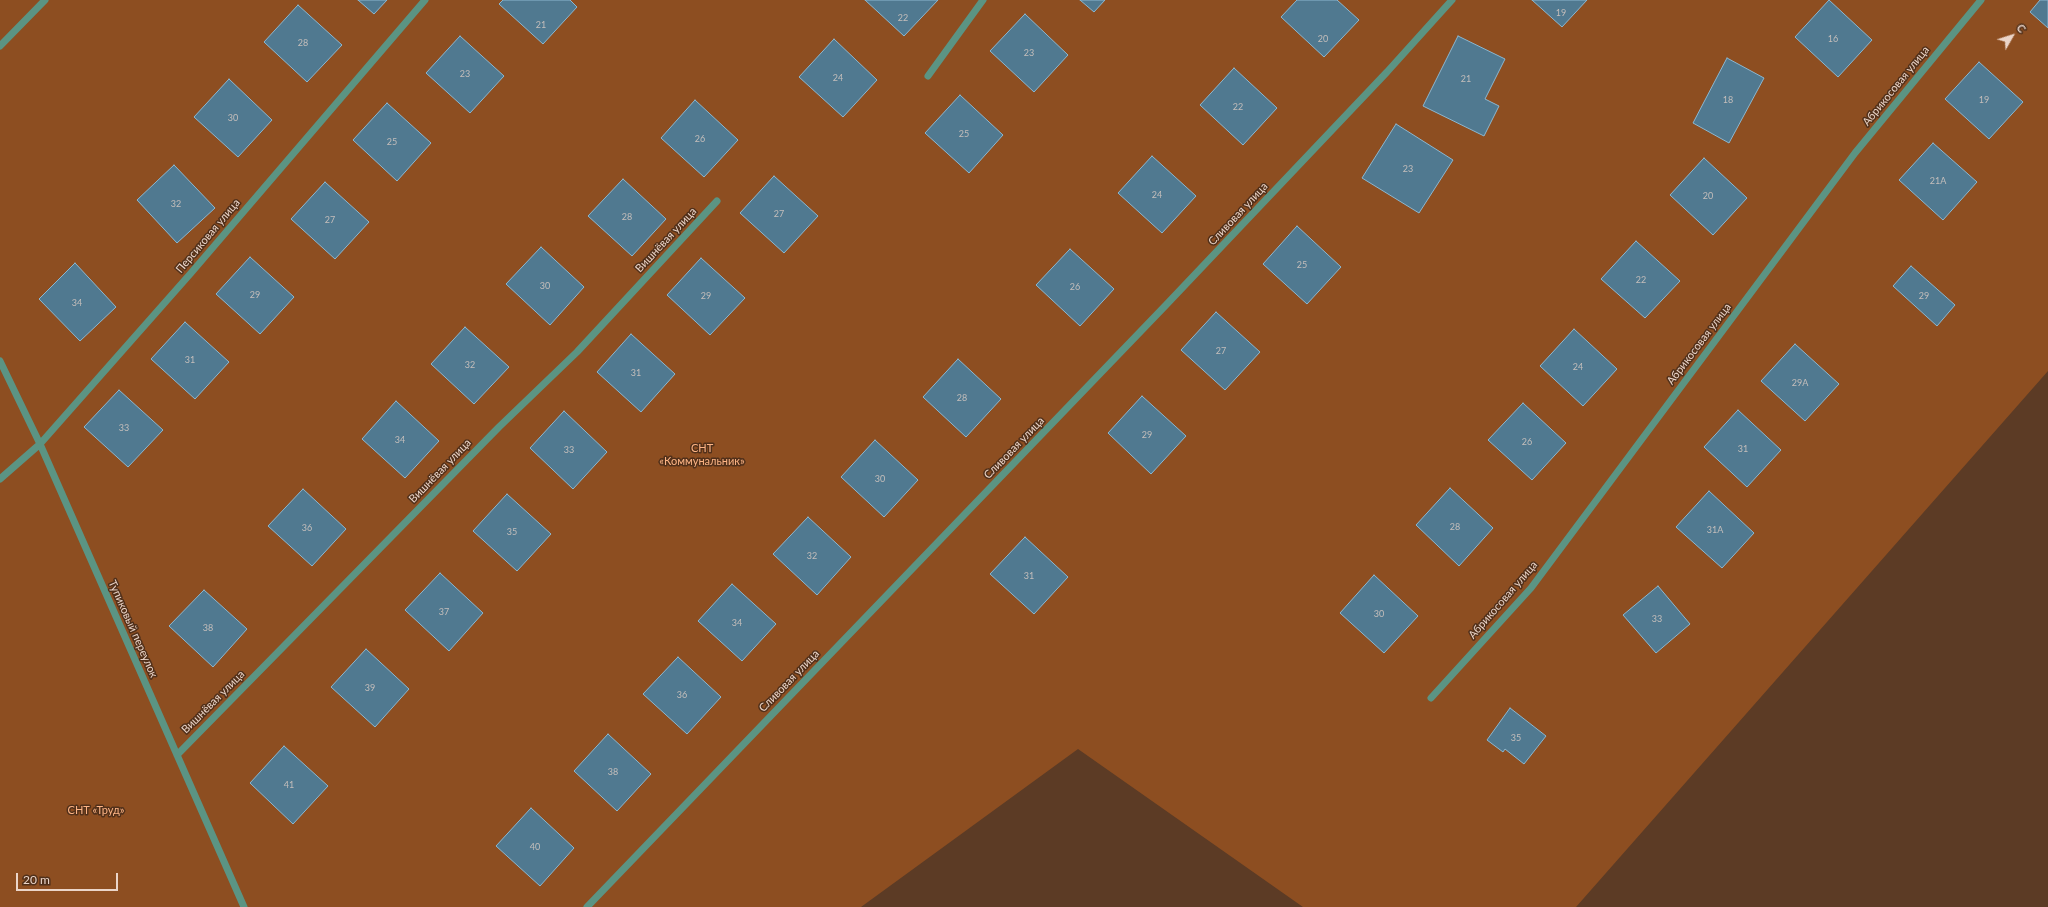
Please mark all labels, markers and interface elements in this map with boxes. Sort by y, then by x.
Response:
house number: 19 [1556,8,1566,18]
house number: 22 [898,13,908,23]
north arrow [1992,16,2032,56]
house number: 21 [536,20,546,30]
text: С [2014,21,2029,35]
house number: 20 [1318,34,1328,44]
house number: 16 [1828,34,1838,44]
house number: 28 [298,38,308,48]
street label: Абрикосовая улица [1860,44,1932,128]
house number: 23 [1024,48,1034,58]
house number: 23 [460,69,470,79]
house number: 24 [833,73,843,83]
house number: 21 [1461,74,1471,84]
house number: 18 [1723,95,1733,105]
house number: 19 [1979,95,1989,105]
house number: 22 [1233,102,1243,112]
house number: 30 [228,113,238,123]
house number: 25 [959,129,969,139]
house number: 26 [695,134,705,144]
house number: 25 [387,137,397,147]
house number: 23 [1403,164,1413,174]
house number: 21А [1930,176,1946,186]
street label: Сливовая улица [1206,180,1270,248]
house number: 24 [1152,190,1162,200]
house number: 20 [1703,191,1713,201]
street label: Персиковая улица [173,196,243,276]
house number: 32 [171,199,181,209]
street label: Вишнёвая улица [633,205,699,275]
house number: 27 [774,209,784,219]
house number: 28 [622,212,632,222]
house number: 27 [325,215,335,225]
house number: 25 [1297,260,1307,270]
house number: 22 [1636,275,1646,285]
house number: 30 [540,281,550,291]
house number: 26 [1070,282,1080,292]
house number: 29 [250,290,260,300]
house number: 29 [701,291,711,301]
house number: 29 [1919,291,1929,301]
house number: 34 [72,298,82,308]
street label: Абрикосовая улица [1664,301,1734,387]
house number: 27 [1216,346,1226,356]
house number: 31 [185,355,195,365]
house number: 32 [465,360,475,370]
house number: 24 [1573,362,1583,372]
house number: 31 [631,368,641,378]
house number: 29А [1792,378,1808,388]
house number: 28 [957,393,967,403]
street label: Сливовая улица [981,414,1047,482]
house number: 33 [119,423,129,433]
house number: 29 [1142,430,1152,440]
house number: 34 [395,435,405,445]
street label: Вишнёвая улица [406,436,474,506]
house number: 26 [1522,437,1532,447]
park label: СНТ «Коммунальник» [659,441,745,467]
house number: 31 [1738,444,1748,454]
house number: 33 [564,445,574,455]
house number: 30 [875,474,885,484]
house number: 28 [1450,522,1460,532]
house number: 36 [302,523,312,533]
house number: 31А [1707,525,1723,535]
house number: 35 [507,527,517,537]
house number: 32 [807,551,817,561]
street label: Абрикосовая улица [1466,559,1540,641]
house number: 31 [1024,571,1034,581]
street label: Тупиковый переулок [106,578,160,680]
house number: 37 [439,607,449,617]
house number: 30 [1374,609,1384,619]
house number: 33 [1652,614,1662,624]
house number: 34 [732,618,742,628]
house number: 38 [203,623,213,633]
street label: Сливовая улица [756,647,822,715]
street label: Вишнёвая улица [179,668,247,736]
house number: 39 [365,683,375,693]
house number: 36 [677,690,687,700]
house number: 35 [1511,733,1521,743]
house number: 38 [608,767,618,777]
house number: 41 [284,780,294,790]
park label: СНТ «Труд» [68,803,124,817]
house number: 40 [530,842,540,852]
scale bar [18,865,120,891]
text: 20 m [23,872,50,887]

